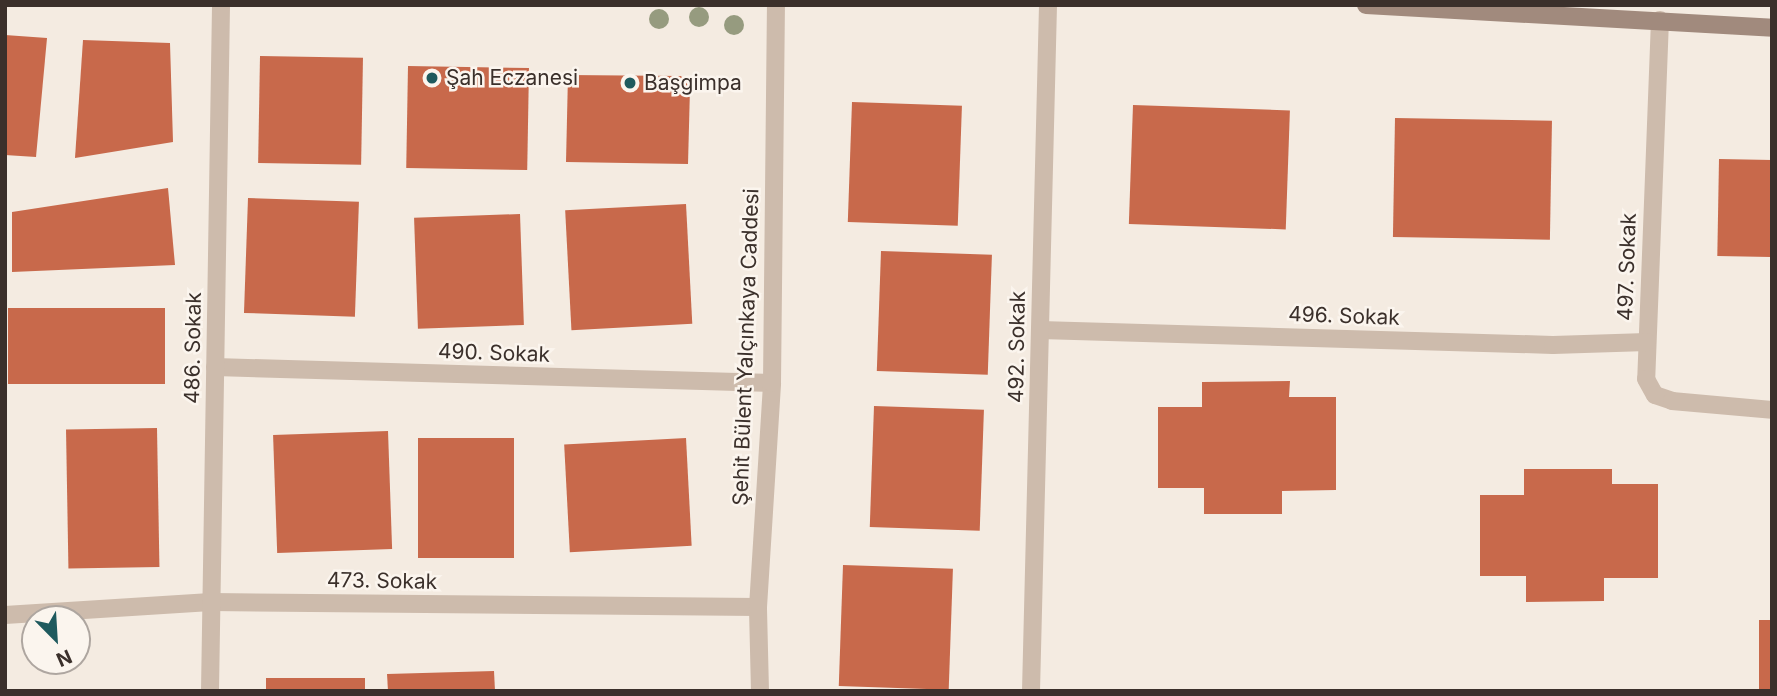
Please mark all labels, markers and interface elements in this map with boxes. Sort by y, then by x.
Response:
place label: Şah Eczanesi [446,65,578,91]
marker: Şah Eczanesi [424,70,440,86]
place label: Başgimpa [644,70,742,96]
marker: Başgimpa [622,75,638,91]
street label: Şehit Bülent Yalçınkaya Caddesi [728,188,764,506]
street label: 497. Sokak [1613,212,1641,322]
street label: 492. Sokak [1003,291,1031,403]
street label: 486. Sokak [179,292,207,404]
street label: 496. Sokak [1288,301,1400,331]
street label: 490. Sokak [438,338,550,368]
street label: 473. Sokak [327,567,437,595]
north arrow [21,605,91,675]
text: N [53,644,75,671]

